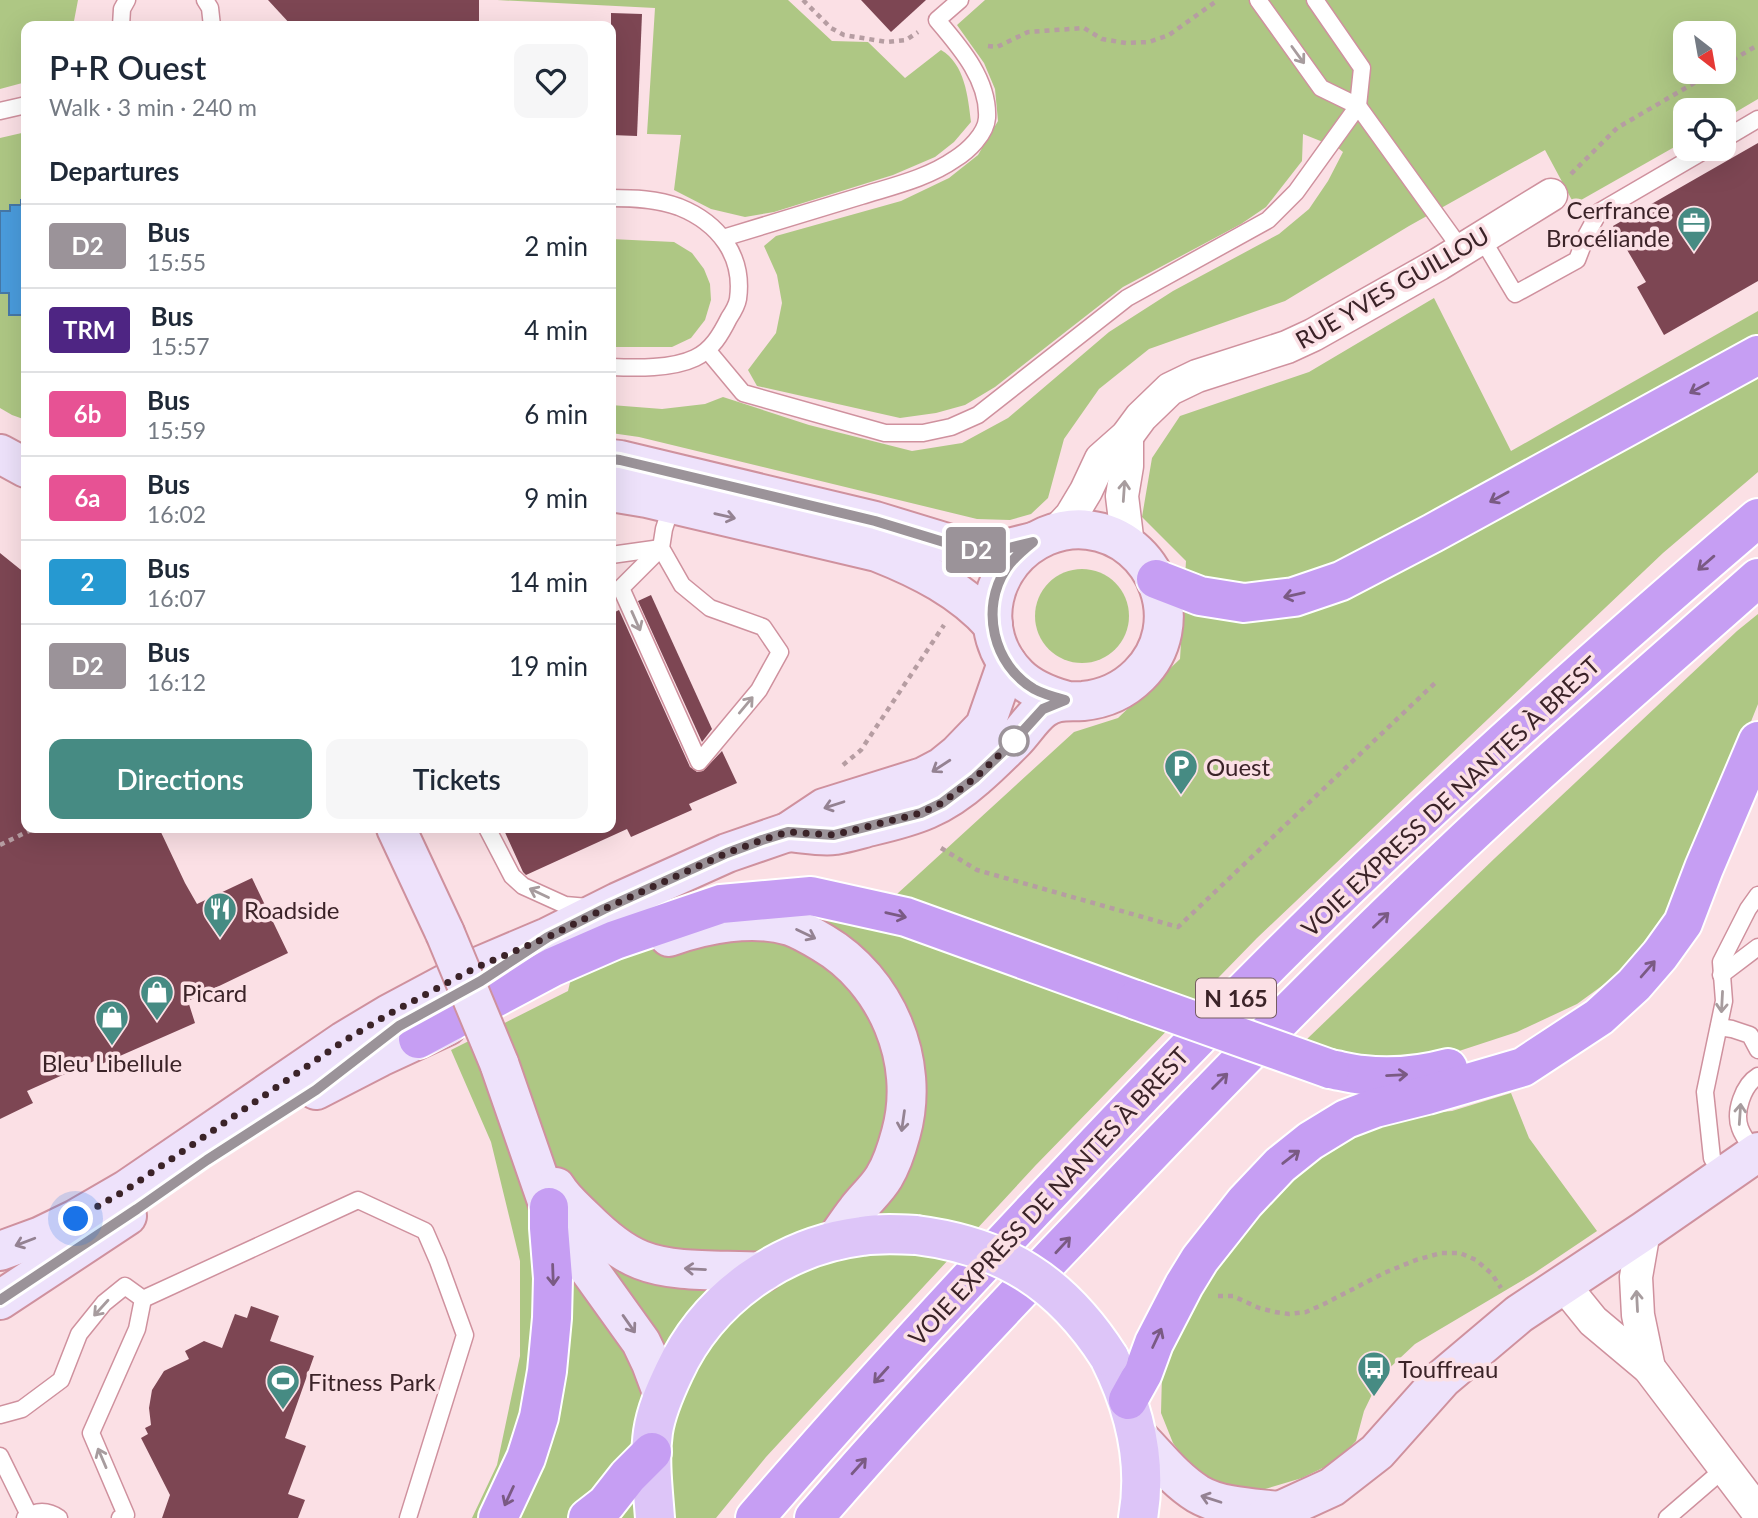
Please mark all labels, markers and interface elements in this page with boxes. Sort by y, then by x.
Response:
north arrow [1673,21,1736,84]
map controls [1673,21,1736,161]
button: heart [514,44,588,118]
one-way arrow [1290,45,1305,64]
text: P+R Ouest [49,47,206,87]
text: Walk · 3 min · 240 m [49,93,257,121]
button: locate [1673,98,1736,161]
text: Departures [49,155,179,187]
place label: Cerfrance Brocéliande [1546,195,1670,252]
office icon: Cerfrance Brocéliande [1675,204,1713,253]
text: Bus [147,216,190,248]
street label: RUE YVES GUILLOU [1290,220,1494,354]
text: 2 min [524,230,588,262]
text: D2 [71,231,104,260]
text: 15:55 [147,248,206,276]
text: Bus [151,300,194,332]
text: 4 min [524,314,588,346]
text: TRM [63,315,116,344]
text: 15:57 [151,332,210,360]
one-way arrow [1689,381,1709,395]
text: Bus [147,384,190,416]
text: 6 min [524,398,588,430]
text: 6b [74,399,101,428]
text: 15:59 [147,416,206,444]
text: Bus [147,468,190,500]
one-way arrow [1118,480,1131,503]
text: 9 min [524,482,588,514]
text: 6a [74,483,101,512]
one-way arrow [1489,491,1510,504]
text: 16:02 [147,500,206,528]
one-way arrow [714,510,736,523]
line badge: D2 [944,527,1007,573]
text: D2 [960,535,992,564]
text: Bus [147,552,190,584]
one-way arrow [1697,555,1715,571]
text: 14 min [509,566,588,598]
text: 2 [81,567,94,596]
text: 16:07 [147,584,206,612]
one-way arrow [1284,589,1306,602]
one-way arrow [630,610,643,631]
text: Bus [147,636,190,668]
text: 19 min [509,650,588,682]
street label: VOIE EXPRESS DE NANTES À BREST [1295,650,1605,942]
text: D2 [71,651,104,680]
text: 16:12 [147,668,206,696]
one-way arrow [738,697,754,715]
unlabelled marker [999,726,1029,756]
button: Directions [49,739,312,819]
button: Tickets [326,739,588,819]
parking icon: Ouest [1162,747,1200,796]
place label: Ouest [1206,752,1270,781]
one-way arrow [932,759,951,774]
one-way arrow [824,800,846,813]
one-way arrow [529,886,550,899]
restaurant icon: Roadside [201,890,239,939]
place label: Roadside [244,895,340,924]
one-way arrow [884,908,907,922]
one-way arrow [1372,912,1389,929]
one-way arrow [795,927,816,941]
one-way arrow [1640,960,1656,978]
shop icon: Picard [138,973,176,1022]
place label: Picard [182,978,247,1007]
road number: N 165 [1196,979,1276,1018]
one-way arrow [1716,990,1729,1013]
shop icon: Bleu Libellule [93,998,131,1047]
street label: VOIE EXPRESS DE NANTES À BREST [902,1041,1194,1351]
place label: Bleu Libellule [42,1048,182,1077]
one-way arrow [1386,1068,1409,1081]
one-way arrow [1212,1072,1229,1089]
one-way arrow [1733,1103,1746,1126]
one-way arrow [896,1109,909,1132]
one-way arrow [1281,1149,1299,1164]
your location [58,1201,93,1236]
one-way arrow [15,1236,37,1249]
one-way arrow [1055,1237,1072,1254]
one-way arrow [546,1263,559,1286]
one-way arrow [684,1263,707,1276]
one-way arrow [1630,1290,1643,1313]
one-way arrow [92,1299,109,1316]
one-way arrow [622,1314,636,1333]
one-way arrow [1151,1328,1164,1349]
bus stop icon: Touffreau [1355,1349,1393,1398]
place label: Touffreau [1398,1354,1498,1383]
sports icon: Fitness Park [264,1362,302,1411]
one-way arrow [873,1366,889,1384]
place label: Fitness Park [308,1367,437,1396]
one-way arrow [95,1448,108,1470]
one-way arrow [851,1457,867,1475]
one-way arrow [502,1485,515,1506]
one-way arrow [1201,1492,1223,1504]

